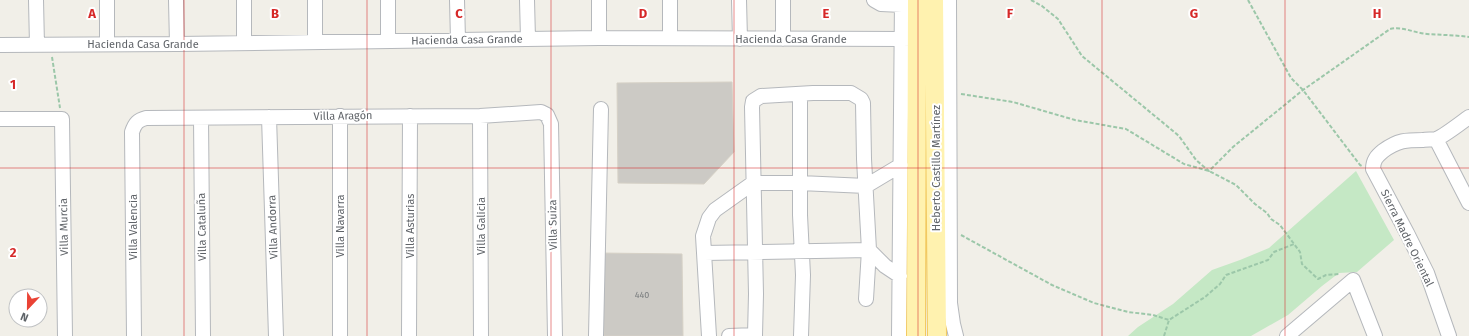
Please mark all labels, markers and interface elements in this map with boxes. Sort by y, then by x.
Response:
text: A [87,6,96,21]
text: B [271,6,279,21]
text: C [455,6,463,21]
text: D [639,6,648,21]
text: E [823,6,830,21]
text: F [1007,6,1014,21]
text: G [1190,6,1198,21]
text: H [1373,6,1381,21]
street label: Hacienda Casa Grande [411,33,523,47]
street label: Hacienda Casa Grande [735,33,847,46]
street label: Hacienda Casa Grande [87,38,199,51]
text: 1 [10,77,16,92]
street label: Heberto Castillo Martínez [930,105,943,231]
street label: Villa Aragón [313,109,373,123]
street label: Sierra Madre Oriental [1378,187,1436,289]
street label: Villa Cataluña [195,193,209,261]
street label: Villa Valencia [127,194,140,260]
street label: Villa Navarra [334,194,347,258]
street label: Villa Asturias [404,194,417,258]
street label: Villa Andorra [265,195,281,259]
street label: Villa Galicia [475,197,488,255]
street label: Villa Murcia [57,198,71,256]
street label: Villa Suiza [546,200,560,250]
text: 2 [10,245,17,260]
north arrow [8,288,48,328]
house number: 440 [635,290,649,300]
text: N [19,309,30,324]

